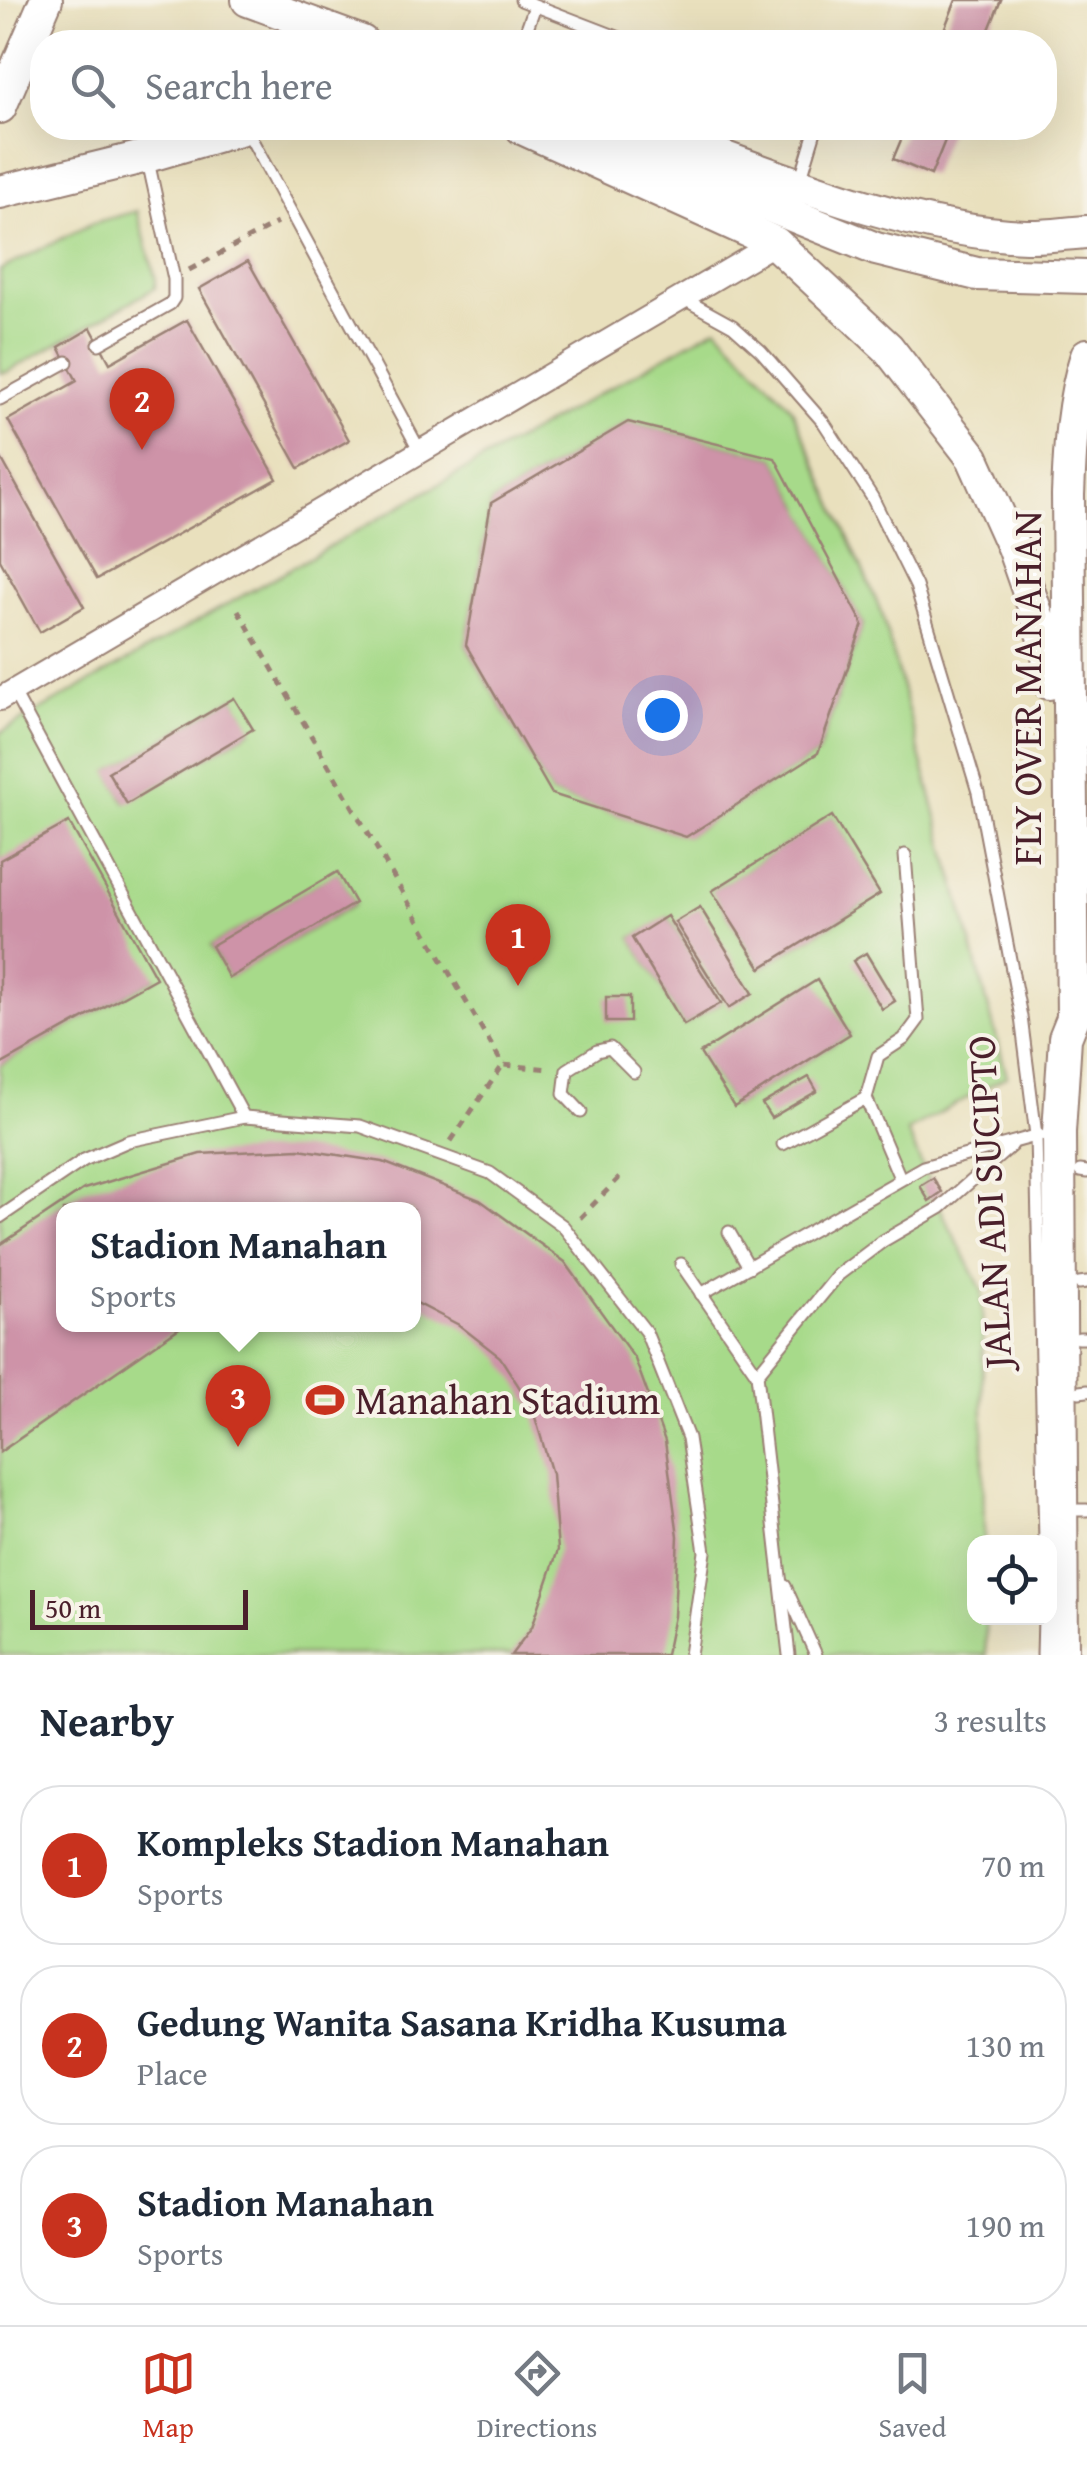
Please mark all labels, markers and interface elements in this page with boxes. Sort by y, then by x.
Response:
search box [30,30,1057,140]
text: Search here [145,57,333,113]
icon: search [65,58,120,113]
pin: 2 [110,368,174,450]
street label: FLY OVER MANAHAN [997,511,1056,865]
your location [637,690,688,741]
pin: 1 [486,904,550,986]
street label: JALAN ADI SUCIPTO [950,1034,1027,1375]
popup [56,1202,421,1332]
text: Stadion Manahan [90,1216,387,1272]
text: Sports [90,1272,176,1319]
pin: 3 [206,1364,270,1447]
place label: Manahan Stadium [355,1370,660,1429]
sports icon: Manahan Stadium [304,1379,346,1421]
map controls [967,1535,1057,1625]
button: locate [967,1535,1057,1625]
scale bar [30,1585,248,1630]
text: 50 m [45,1587,101,1628]
text: Nearby [40,1690,174,1751]
text: 3 results [934,1697,1047,1744]
text: Kompleks Stadion Manahan [137,1814,609,1870]
text: 1 [66,1842,83,1889]
text: 70 m [981,1842,1045,1889]
text: Sports [137,1870,223,1917]
text: Gedung Wanita Sasana Kridha Kusuma [137,1994,787,2050]
text: 2 [66,2022,83,2069]
text: 130 m [966,2022,1045,2069]
text: Place [137,2050,208,2097]
text: Stadion Manahan [137,2174,434,2230]
text: 3 [66,2202,83,2249]
text: 190 m [966,2202,1045,2249]
text: Sports [137,2230,223,2277]
tab: Map [141,2346,196,2447]
tab: Directions [477,2346,597,2447]
tab: Saved [879,2346,946,2447]

